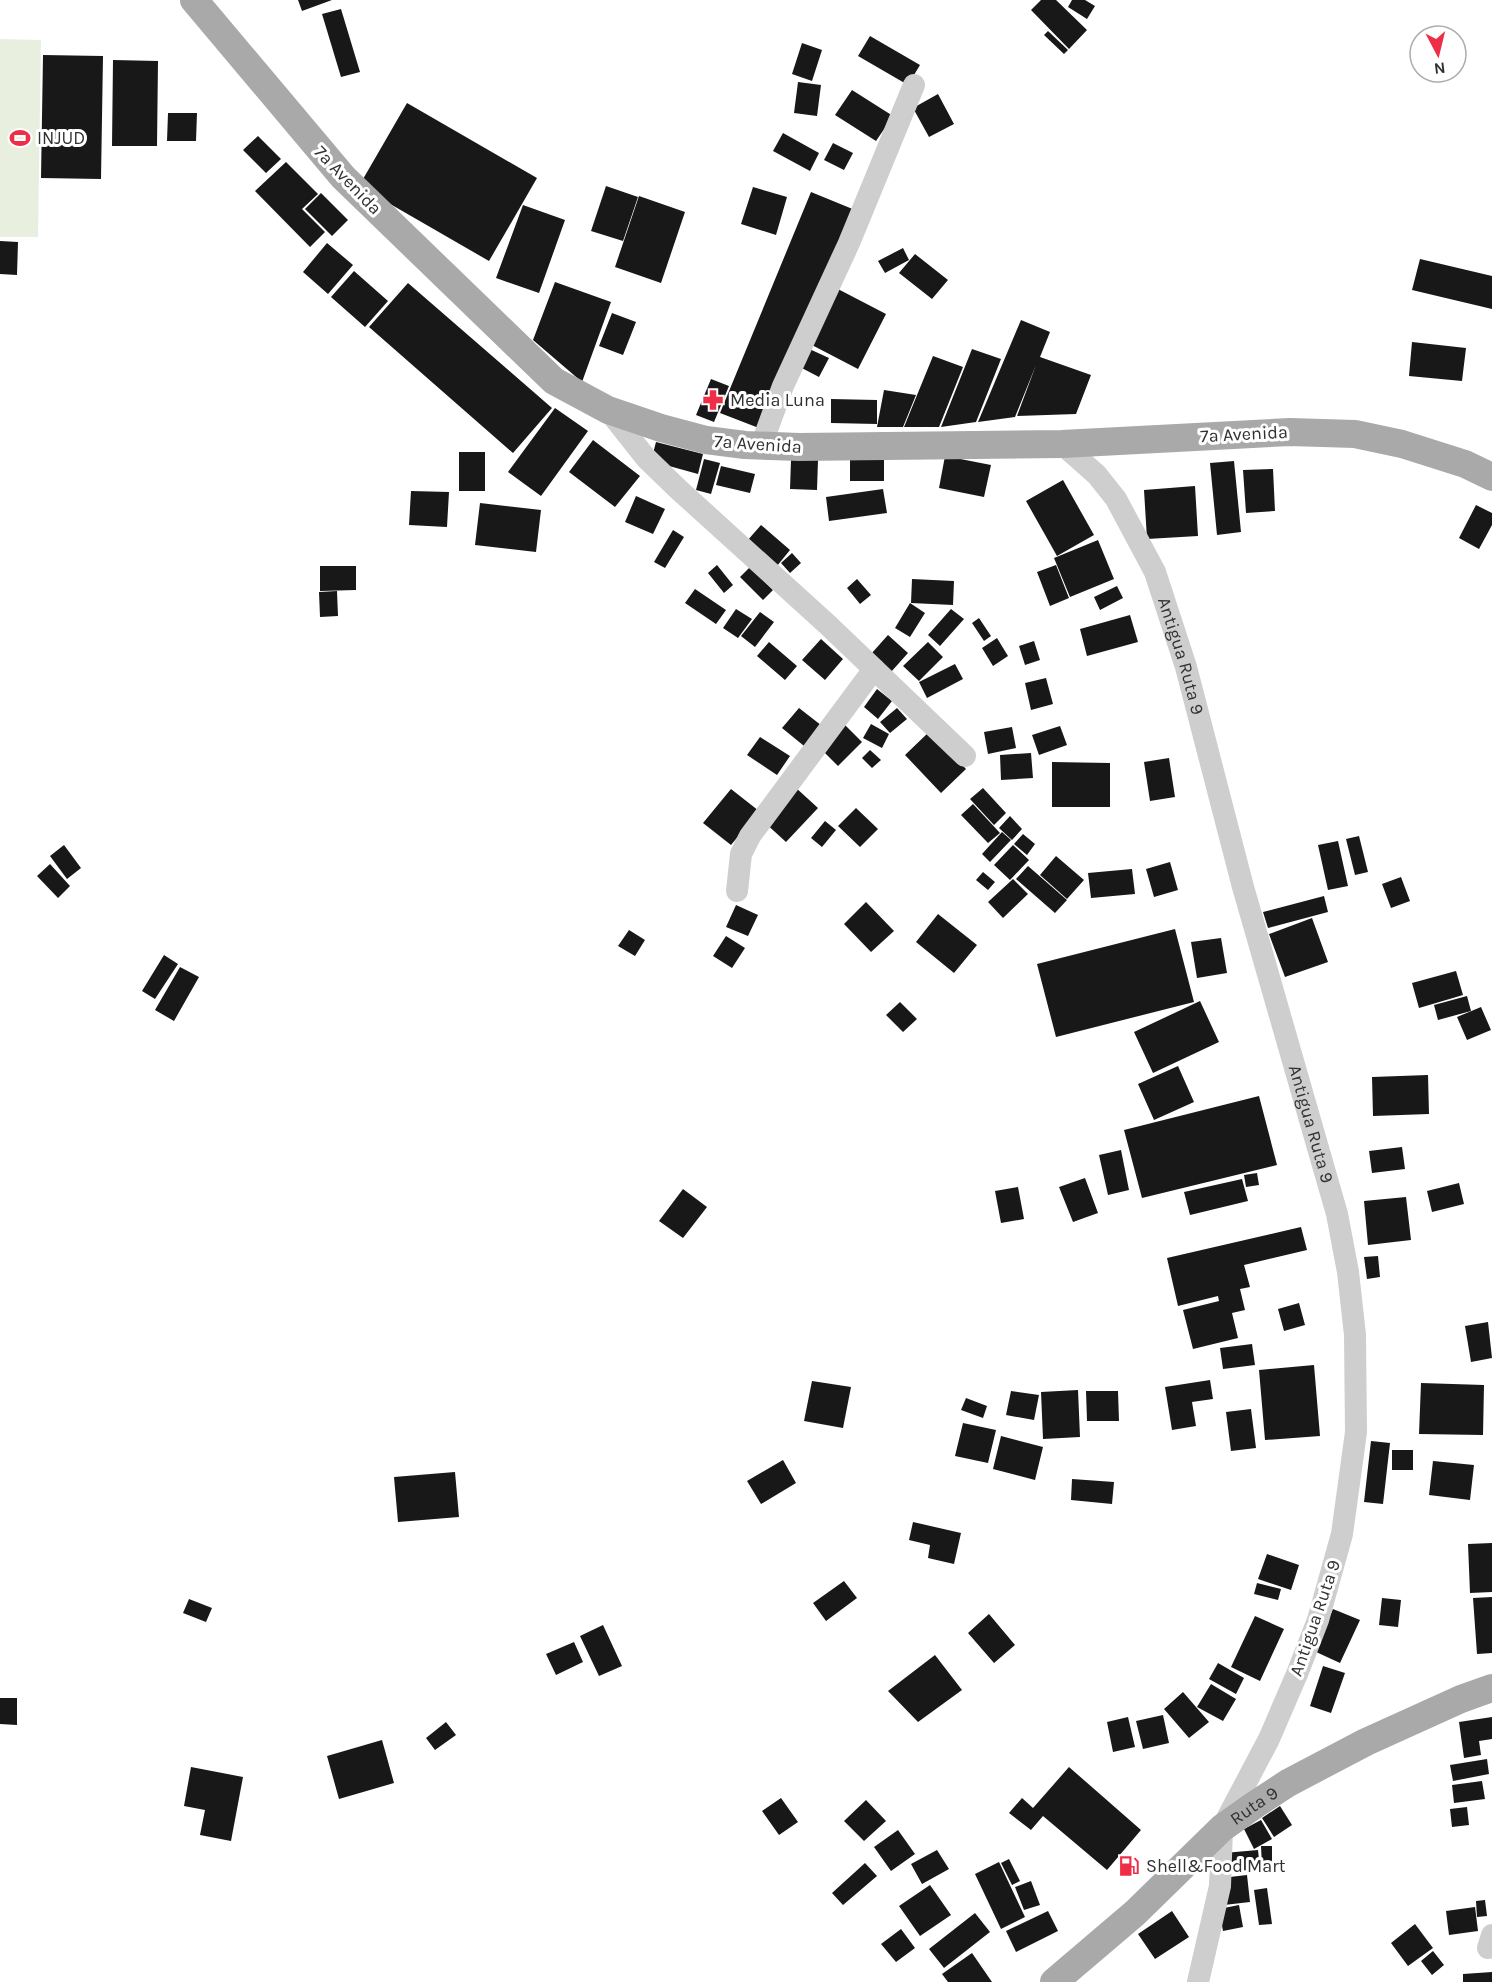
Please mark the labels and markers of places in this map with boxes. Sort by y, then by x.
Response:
sports icon: INJUD [8,126,32,150]
place label: INJUD [37,127,85,149]
pharmacy icon: Media Luna [701,388,725,412]
place label: Media Luna [730,389,825,411]
fuel station icon: Shell&Food Mart [1117,1854,1141,1878]
place label: Shell&Food Mart [1146,1855,1286,1877]

